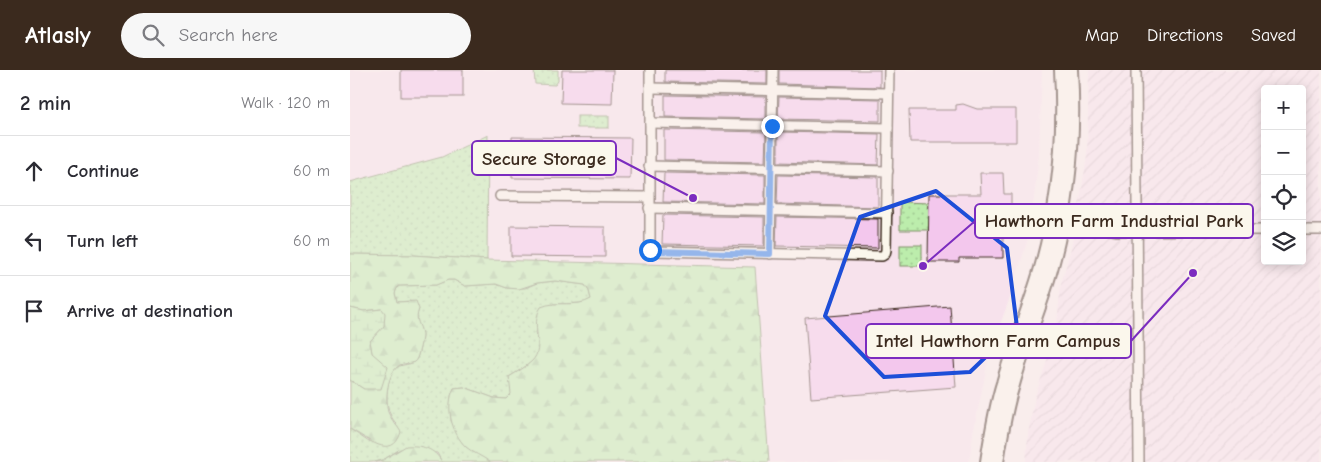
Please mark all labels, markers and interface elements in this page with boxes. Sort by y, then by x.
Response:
search box [121,13,471,58]
text: Atlasly [25,21,91,49]
icon: search [139,21,167,49]
text: Search here [179,24,278,46]
text: Map [1085,25,1119,46]
text: Directions [1147,25,1223,46]
text: Saved [1251,25,1296,46]
map controls [1261,85,1306,265]
button: + [1261,85,1306,130]
text: 2 min [20,91,71,115]
text: Walk · 120 m [241,94,330,112]
route end [761,115,784,138]
button: − [1261,130,1306,175]
callout: Secure Storage [472,141,616,175]
text: Secure Storage [482,148,606,170]
icon: ahead [20,157,48,185]
text: Continue [67,160,139,182]
text: 60 m [293,162,330,180]
button: locate [1261,175,1306,220]
callout: Hawthorn Farm Industrial Park [975,204,1253,238]
text: Hawthorn Farm Industrial Park [985,210,1244,232]
button: layers [1261,220,1306,265]
icon: left [20,227,48,255]
text: Turn left [67,230,138,252]
text: 60 m [293,232,330,250]
route start [639,239,662,262]
icon: arrive [20,297,48,325]
text: Arrive at destination [67,300,233,322]
callout: Intel Hawthorn Farm Campus [866,324,1131,358]
text: Intel Hawthorn Farm Campus [876,330,1120,352]

